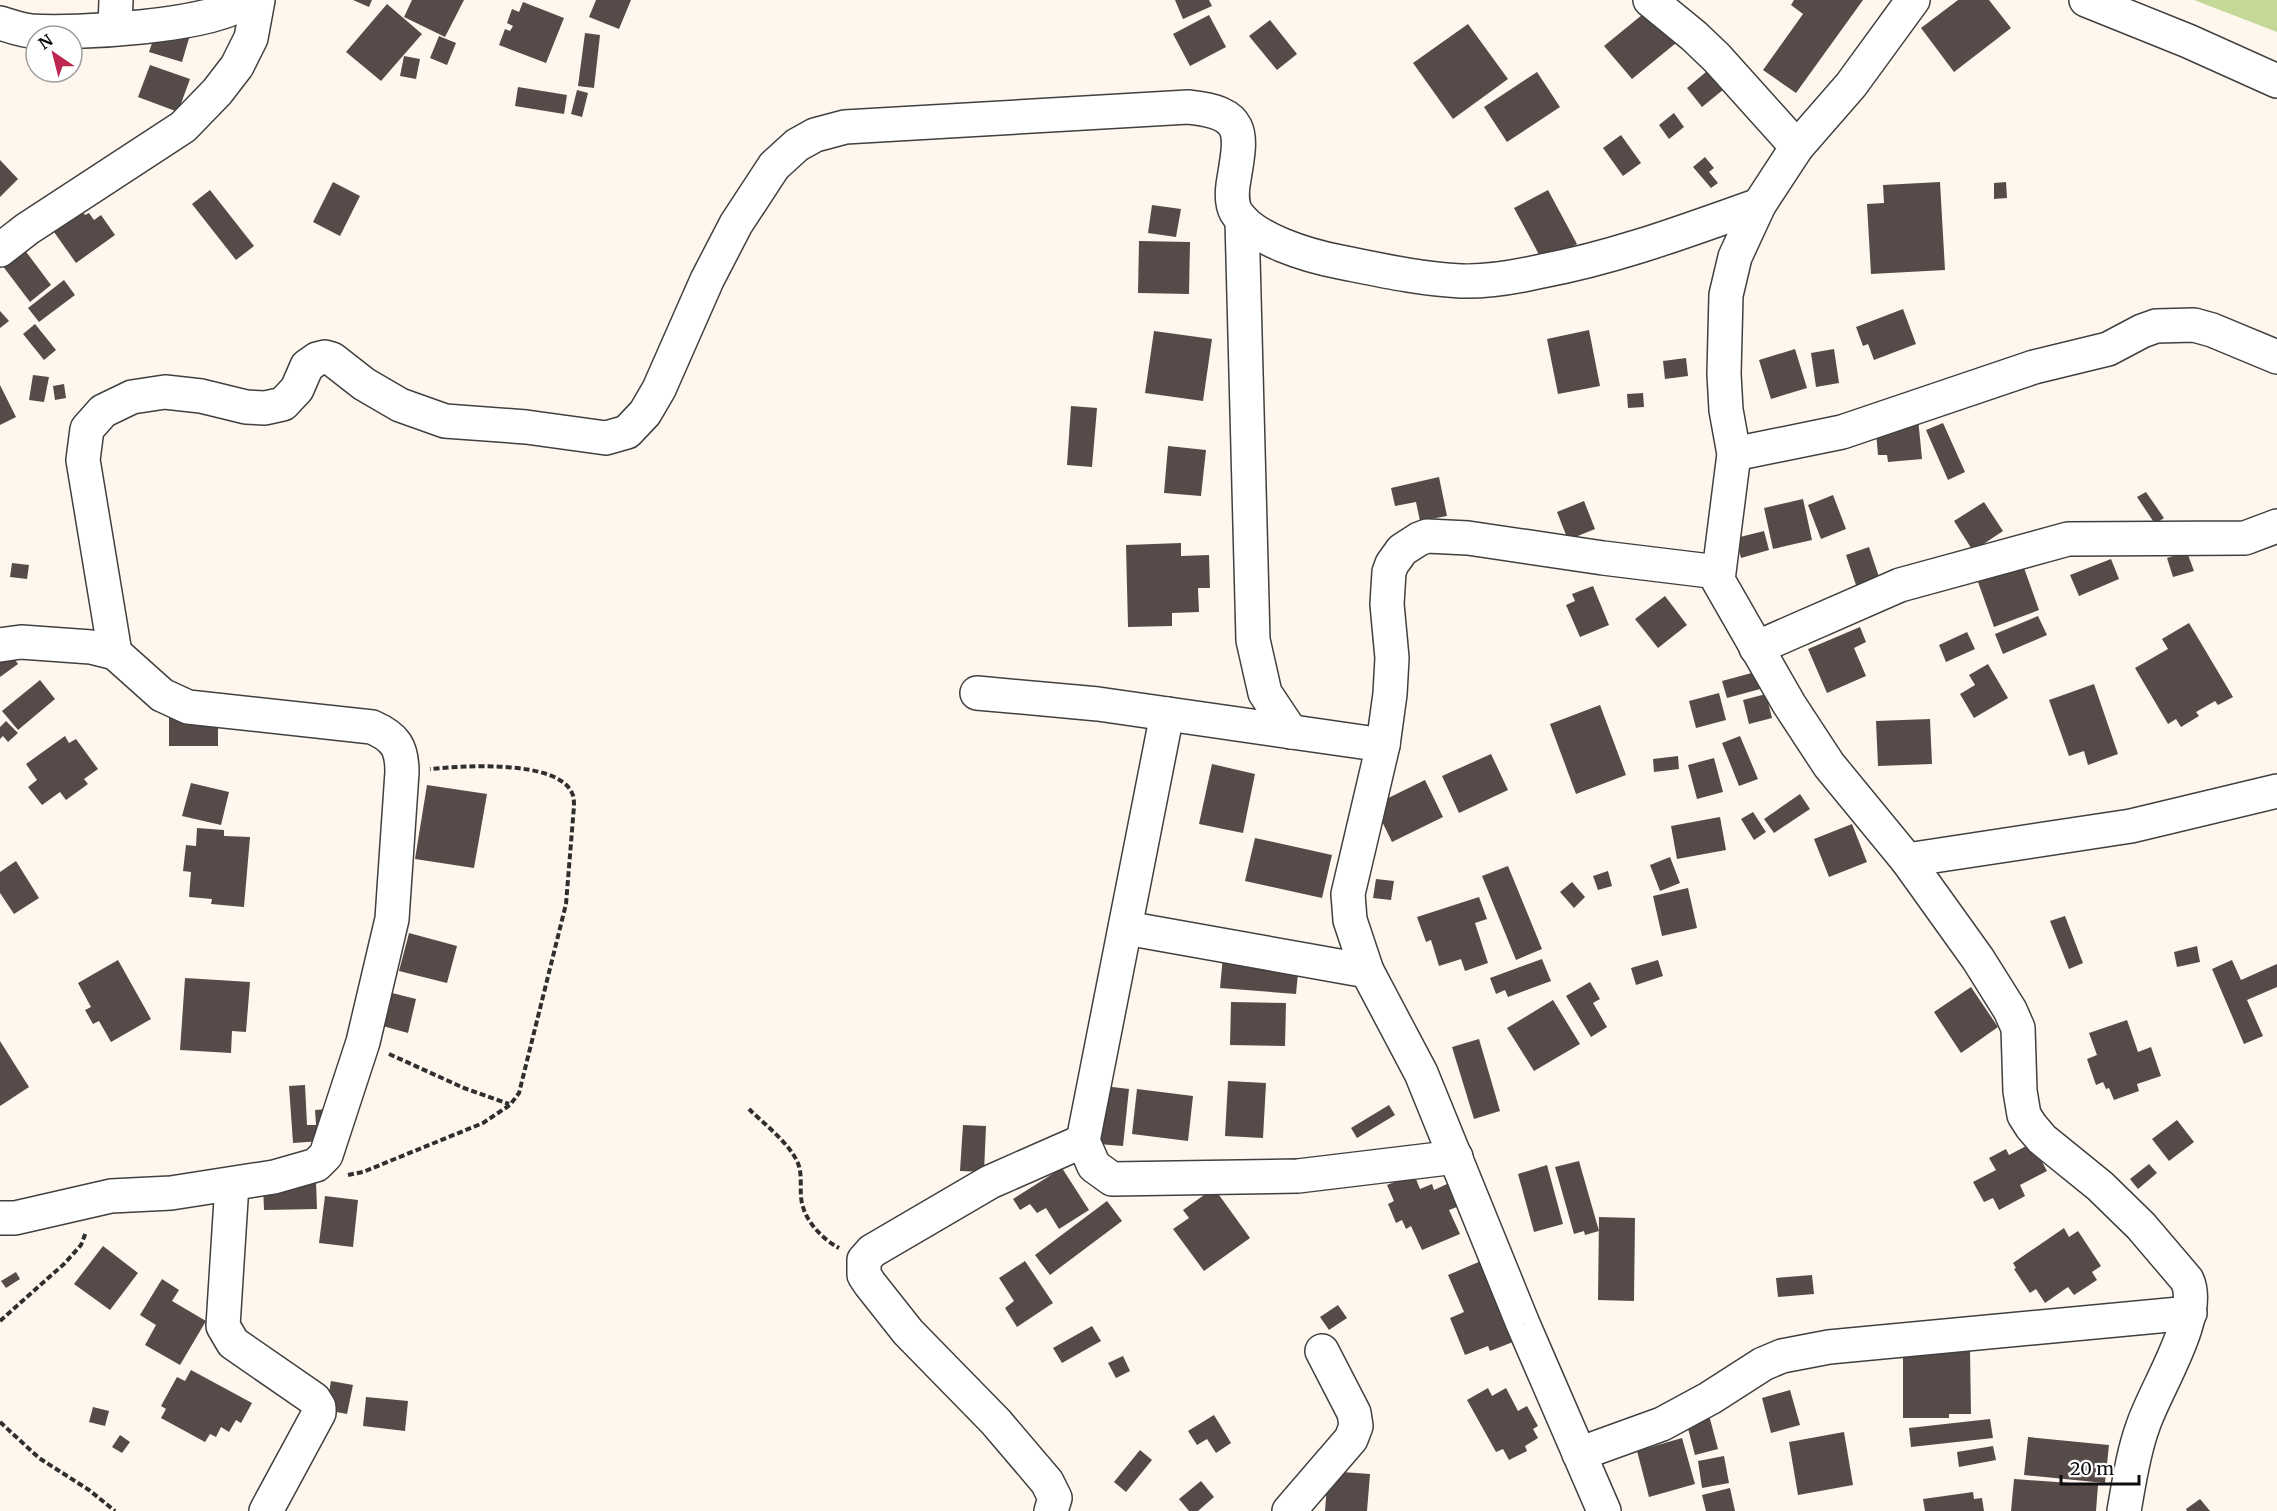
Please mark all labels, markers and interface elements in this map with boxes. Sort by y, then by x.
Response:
north arrow [24,24,84,84]
text: N [34,30,57,54]
scale bar [2061,1448,2139,1486]
text: 20 m [2070,1457,2114,1480]

